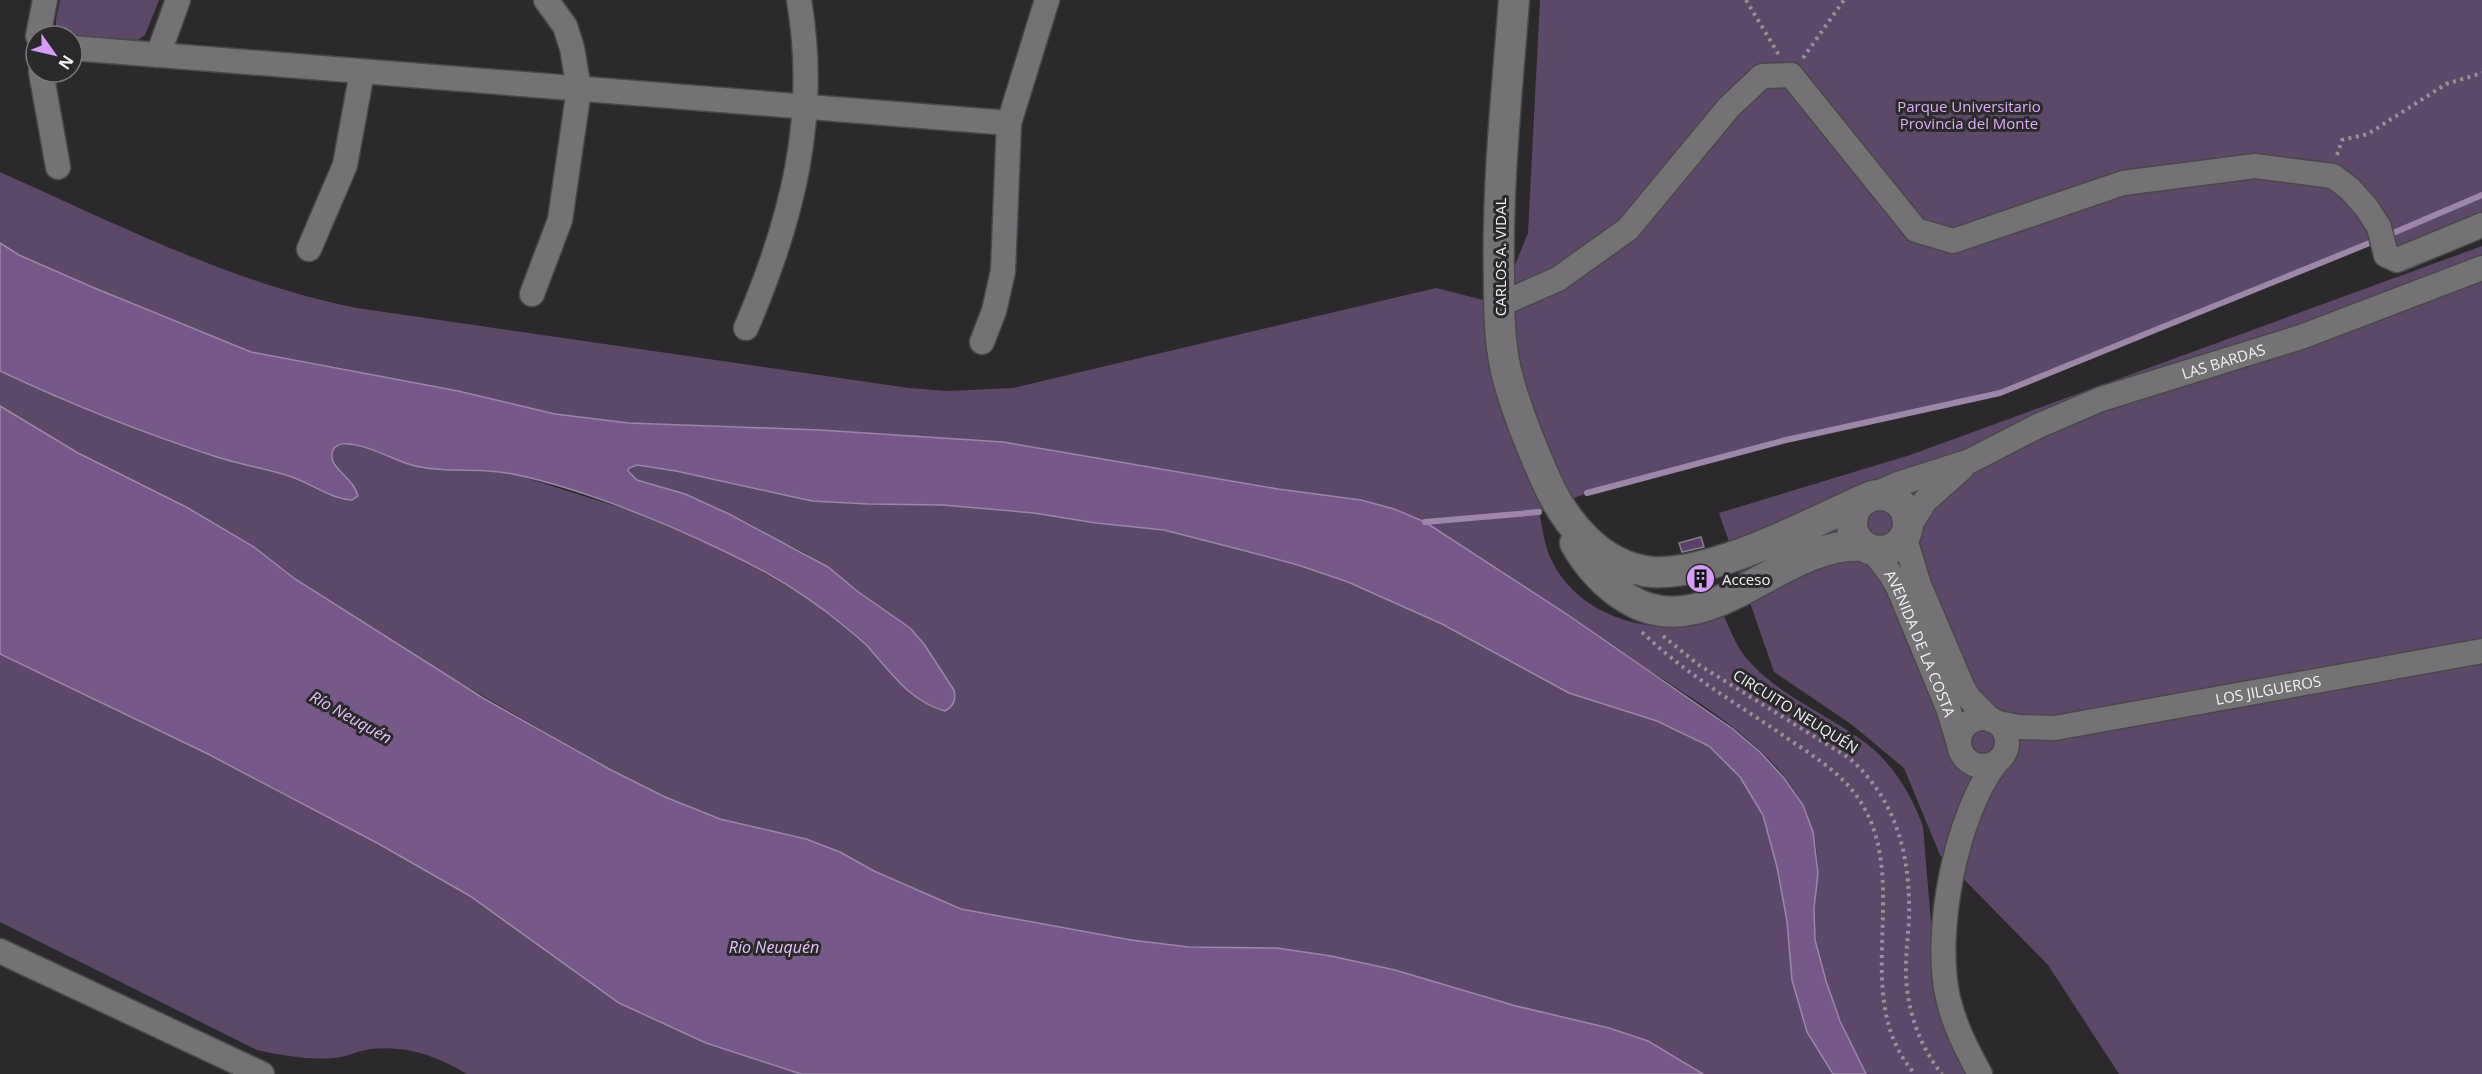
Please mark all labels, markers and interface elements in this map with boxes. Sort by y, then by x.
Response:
north arrow [24,24,84,84]
text: N [54,51,79,74]
park label: Parque Universitario Provincia del Monte [1897,96,2041,133]
street label: CARLOS A. VIDAL [1490,198,1510,316]
street label: LAS BARDAS [2179,339,2268,383]
building icon: Acceso [1685,563,1717,595]
street label: AVENIDA DE LA COSTA [1880,566,1960,720]
place label: Acceso [1722,569,1770,589]
street label: CIRCUITO NEUQUÉN [1730,664,1862,758]
street label: LOS JILGUEROS [2214,670,2323,709]
water label: Río Neuquén [306,685,396,749]
water label: Río Neuquén [729,936,819,958]

